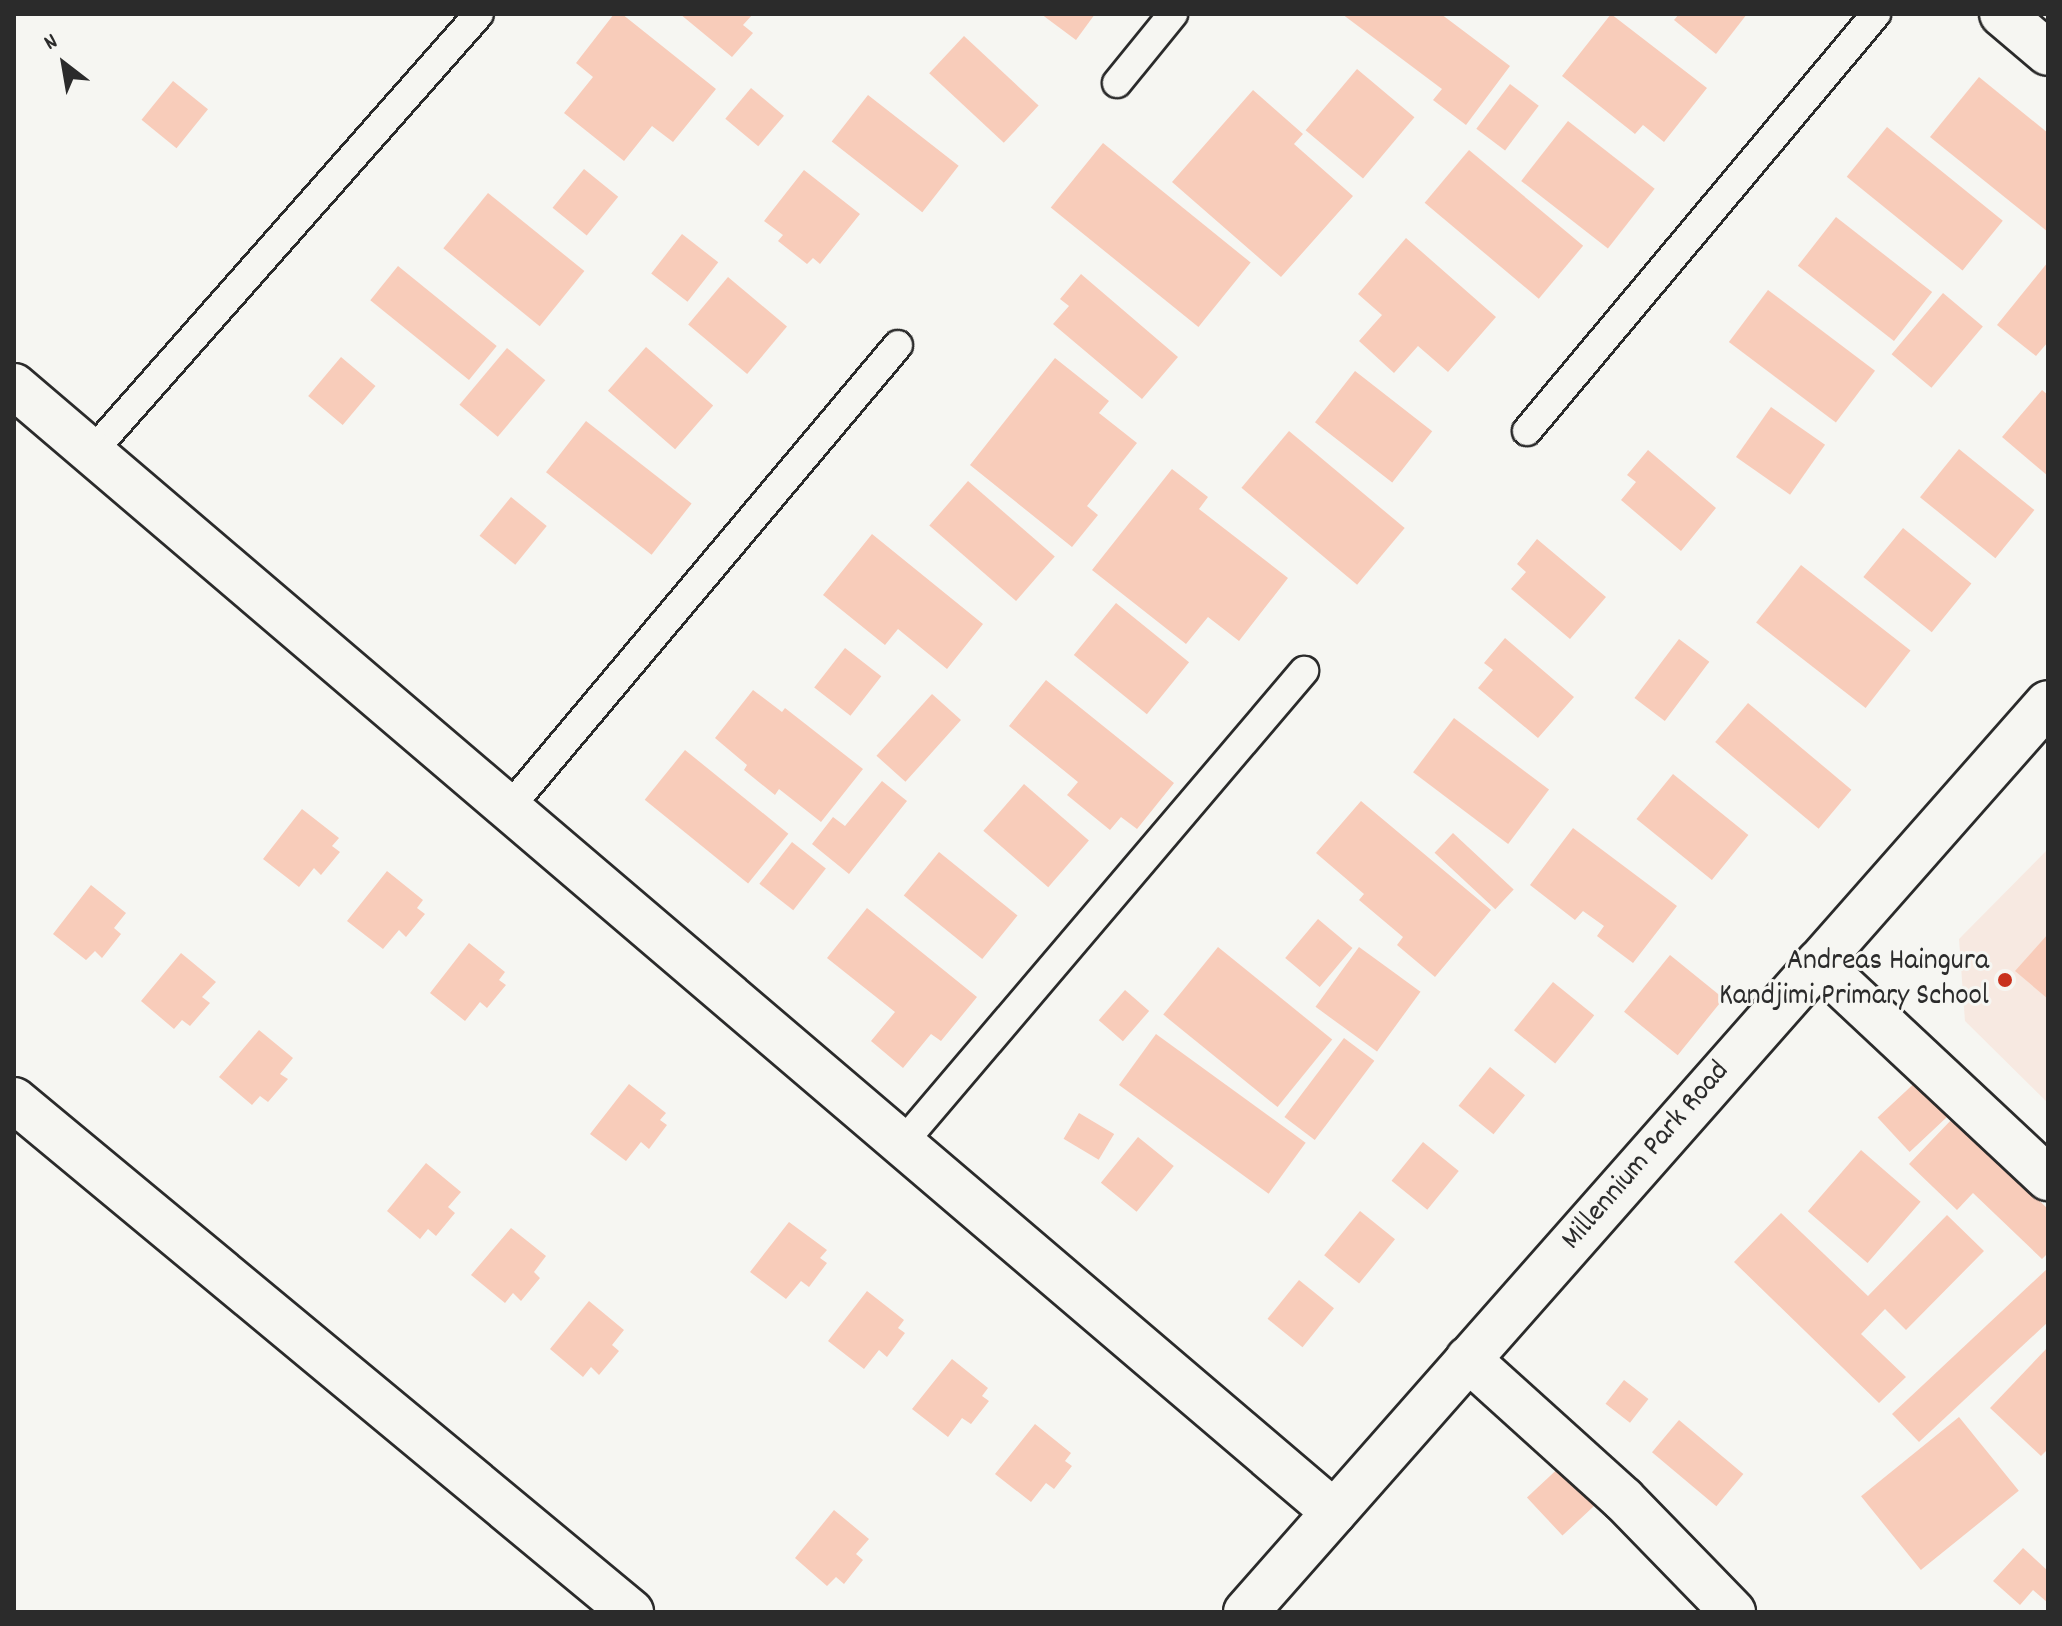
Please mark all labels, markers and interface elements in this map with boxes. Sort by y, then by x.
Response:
north arrow [24,24,104,104]
text: N [39,27,64,59]
place label: Andreas Haingura Kandjimi Primary School [1719,945,1989,1016]
marker: Andreas Haingura Kandjimi Primary School [1996,971,2014,989]
street label: Millennium Park Road [1555,1055,1739,1259]

